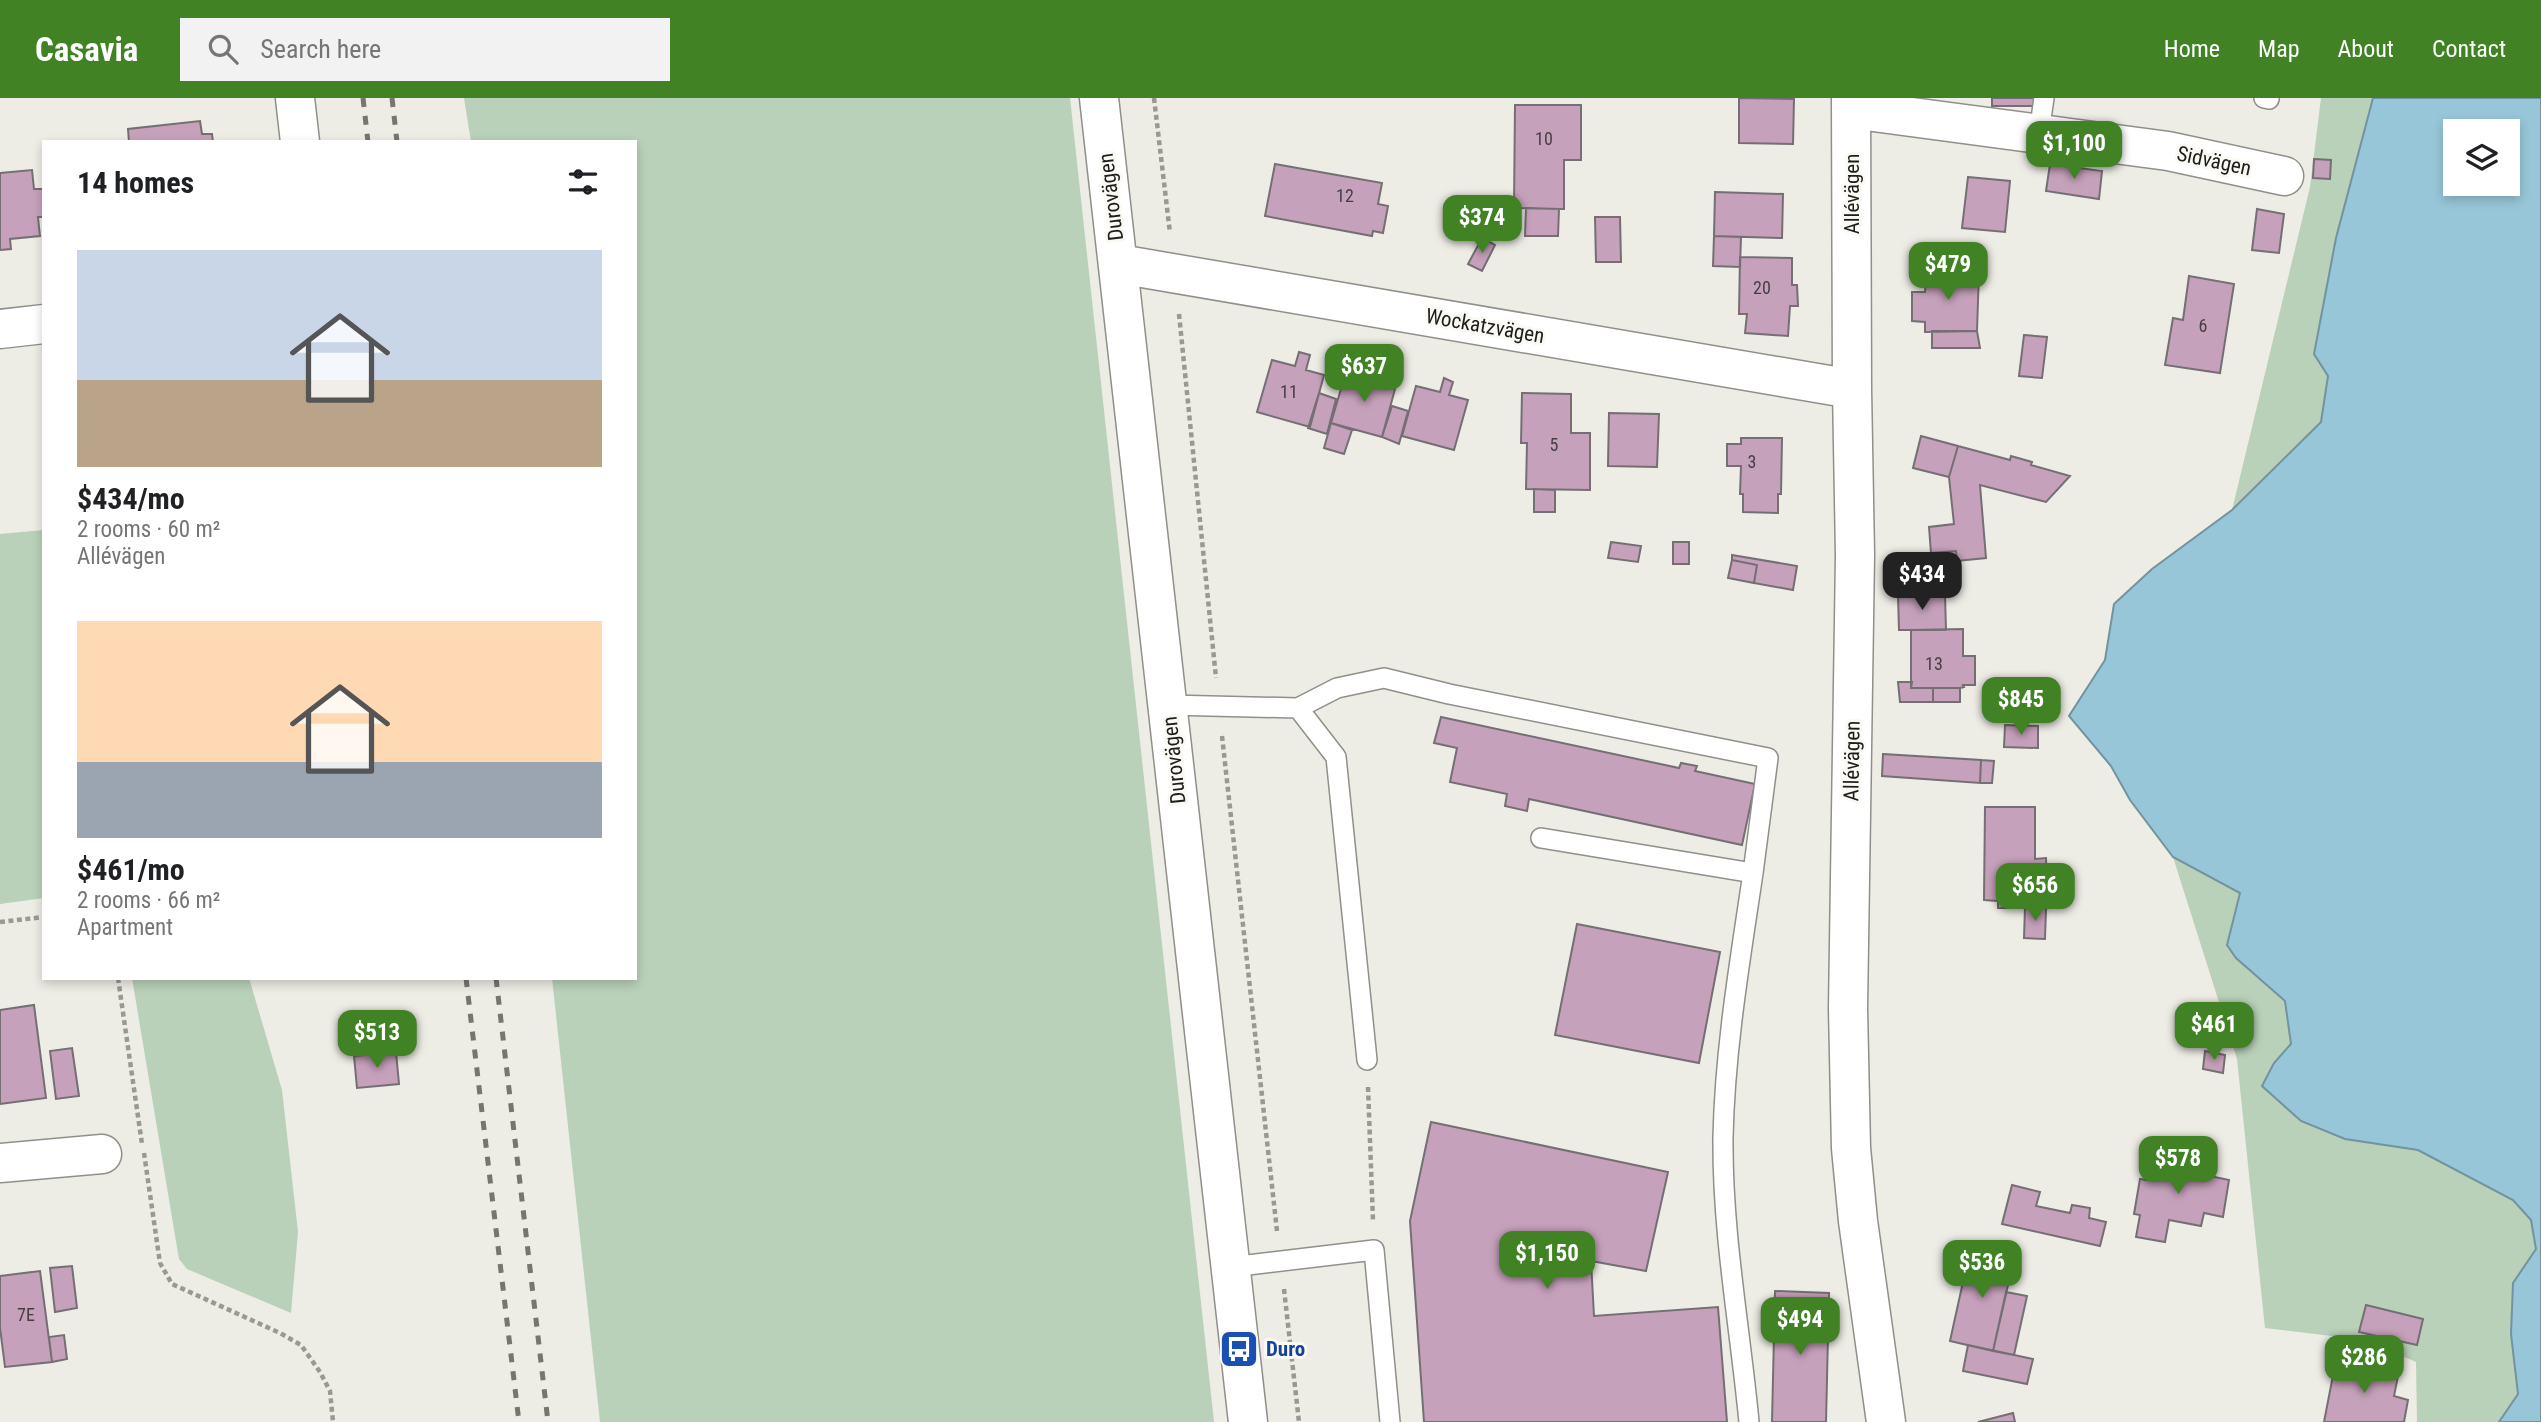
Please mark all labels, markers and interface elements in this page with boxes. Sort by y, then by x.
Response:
search box [180,18,670,81]
text: Casavia [35,30,138,69]
icon: search [204,30,242,68]
text: Search here [260,34,381,64]
text: Home [2164,35,2220,63]
text: Map [2258,35,2300,63]
text: About [2338,35,2394,63]
text: Contact [2432,35,2506,63]
map controls [2443,119,2520,196]
button: layers [2443,119,2520,196]
pin: $1,100 [2017,122,2131,181]
house number: 10 [1535,128,1553,149]
text: $1,100 [2042,130,2106,157]
street label: Sidvägen [2175,141,2253,181]
street label: Durovägen [1094,152,1128,242]
street label: Allévägen [1840,154,1864,234]
icon: filters [564,163,602,201]
text: 14 homes [77,165,194,200]
house number: 12 [1336,185,1354,206]
pin: $374 [1441,195,1523,255]
text: $374 [1459,204,1505,231]
pin: $479 [1907,242,1989,302]
text: $479 [1925,251,1971,278]
house number: 20 [1753,277,1771,298]
icon: home [277,295,403,421]
street label: Wockatzvägen [1424,304,1546,348]
house number: 6 [2199,315,2207,336]
pin: $637 [1323,344,1405,404]
text: $637 [1341,353,1387,380]
house number: 11 [1280,381,1298,402]
house number: 5 [1550,434,1559,455]
house number: 3 [1748,451,1756,472]
text: $434/mo [77,481,185,516]
text: 2 rooms · 60 m² [77,516,220,543]
text: Allévägen [77,543,165,570]
pin: $434 [1881,552,1963,612]
text: $434 [1899,561,1945,588]
house number: 13 [1925,653,1943,674]
icon: home [277,666,403,792]
pin: $845 [1980,678,2062,737]
text: $845 [1998,686,2044,713]
street label: Durovägen [1157,715,1191,805]
street label: Allévägen [1839,720,1865,802]
text: $461/mo [77,852,185,887]
pin: $656 [1994,864,2076,923]
text: $656 [2012,872,2058,899]
text: 2 rooms · 66 m² [77,887,220,914]
text: Apartment [77,914,173,941]
pin: $461 [2173,1002,2255,1062]
pin: $513 [336,1010,418,1070]
text: $461 [2191,1011,2237,1038]
text: $513 [354,1019,400,1046]
pin: $578 [2137,1136,2219,1196]
text: $578 [2155,1145,2201,1172]
pin: $1,150 [1490,1232,1604,1291]
text: $1,150 [1515,1240,1579,1267]
pin: $536 [1941,1240,2023,1300]
text: $536 [1959,1249,2005,1276]
pin: $494 [1759,1298,1841,1357]
house number: 7E [17,1304,35,1325]
text: $494 [1777,1306,1823,1333]
bus stop icon: Duro [1218,1328,1260,1370]
pin: $286 [2323,1336,2405,1395]
place label: Duro [1266,1337,1305,1361]
text: $286 [2341,1344,2387,1371]

